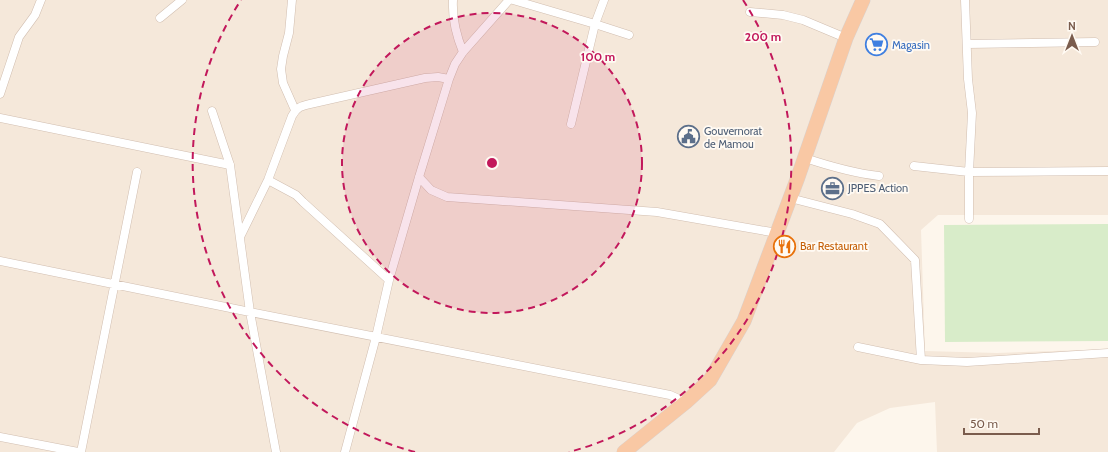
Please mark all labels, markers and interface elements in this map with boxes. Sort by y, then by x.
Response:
north arrow [1052,16,1092,56]
text: N [1068,19,1076,33]
text: 200 m [745,29,781,44]
supermarket icon: Magasin [863,32,889,58]
place label: Magasin [892,38,930,52]
text: 100 m [581,49,615,64]
public building icon: Gouvernorat de Mamou [675,124,701,150]
place label: Gouvernorat de Mamou [704,124,762,151]
centre of rings [485,156,499,170]
office icon: JPPES Action [819,175,845,201]
place label: JPPES Action [847,181,908,195]
restaurant icon: Bar Restaurant [772,233,798,259]
place label: Bar Restaurant [800,239,868,253]
scale bar [964,410,1039,436]
text: 50 m [970,416,998,431]

